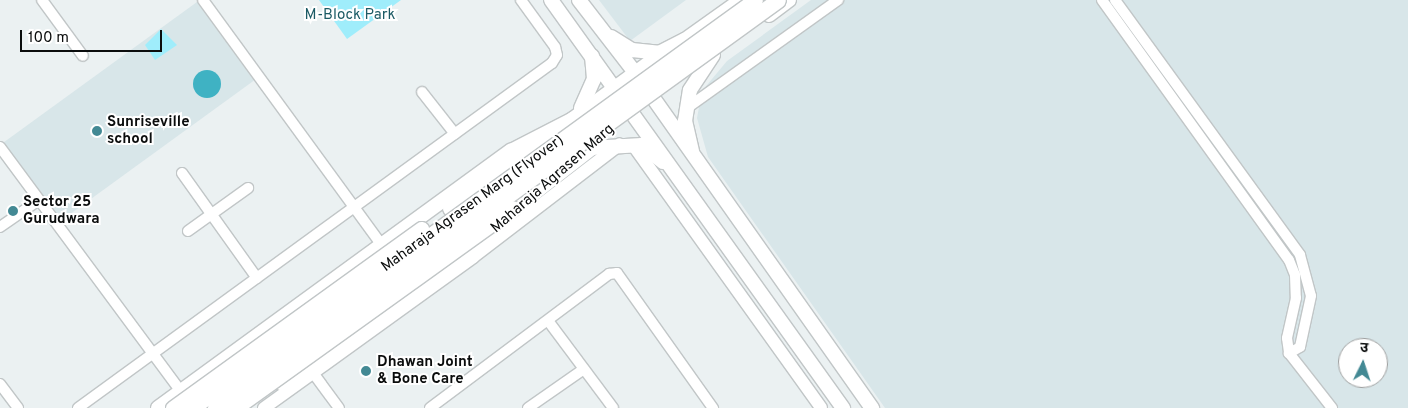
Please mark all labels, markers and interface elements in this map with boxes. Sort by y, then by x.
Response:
park label: M-Block Park [305,7,395,25]
scale bar [22,20,165,52]
text: 100 m [28,29,69,48]
place label: Sunriseville school [107,113,189,148]
street label: Maharaja Agrasen Marg [488,120,618,238]
marker: Sunriseville school [91,125,103,137]
street label: Maharaja Agrasen Marg (Flyover) [378,132,568,276]
place label: Sector 25 Gurudwara [23,193,100,228]
marker: Sector 25 Gurudwara [7,205,19,217]
north arrow [1338,338,1388,388]
text: उ [1359,340,1369,357]
place label: Dhawan Joint & Bone Care [377,353,473,388]
marker: Dhawan Joint & Bone Care [359,364,373,378]

